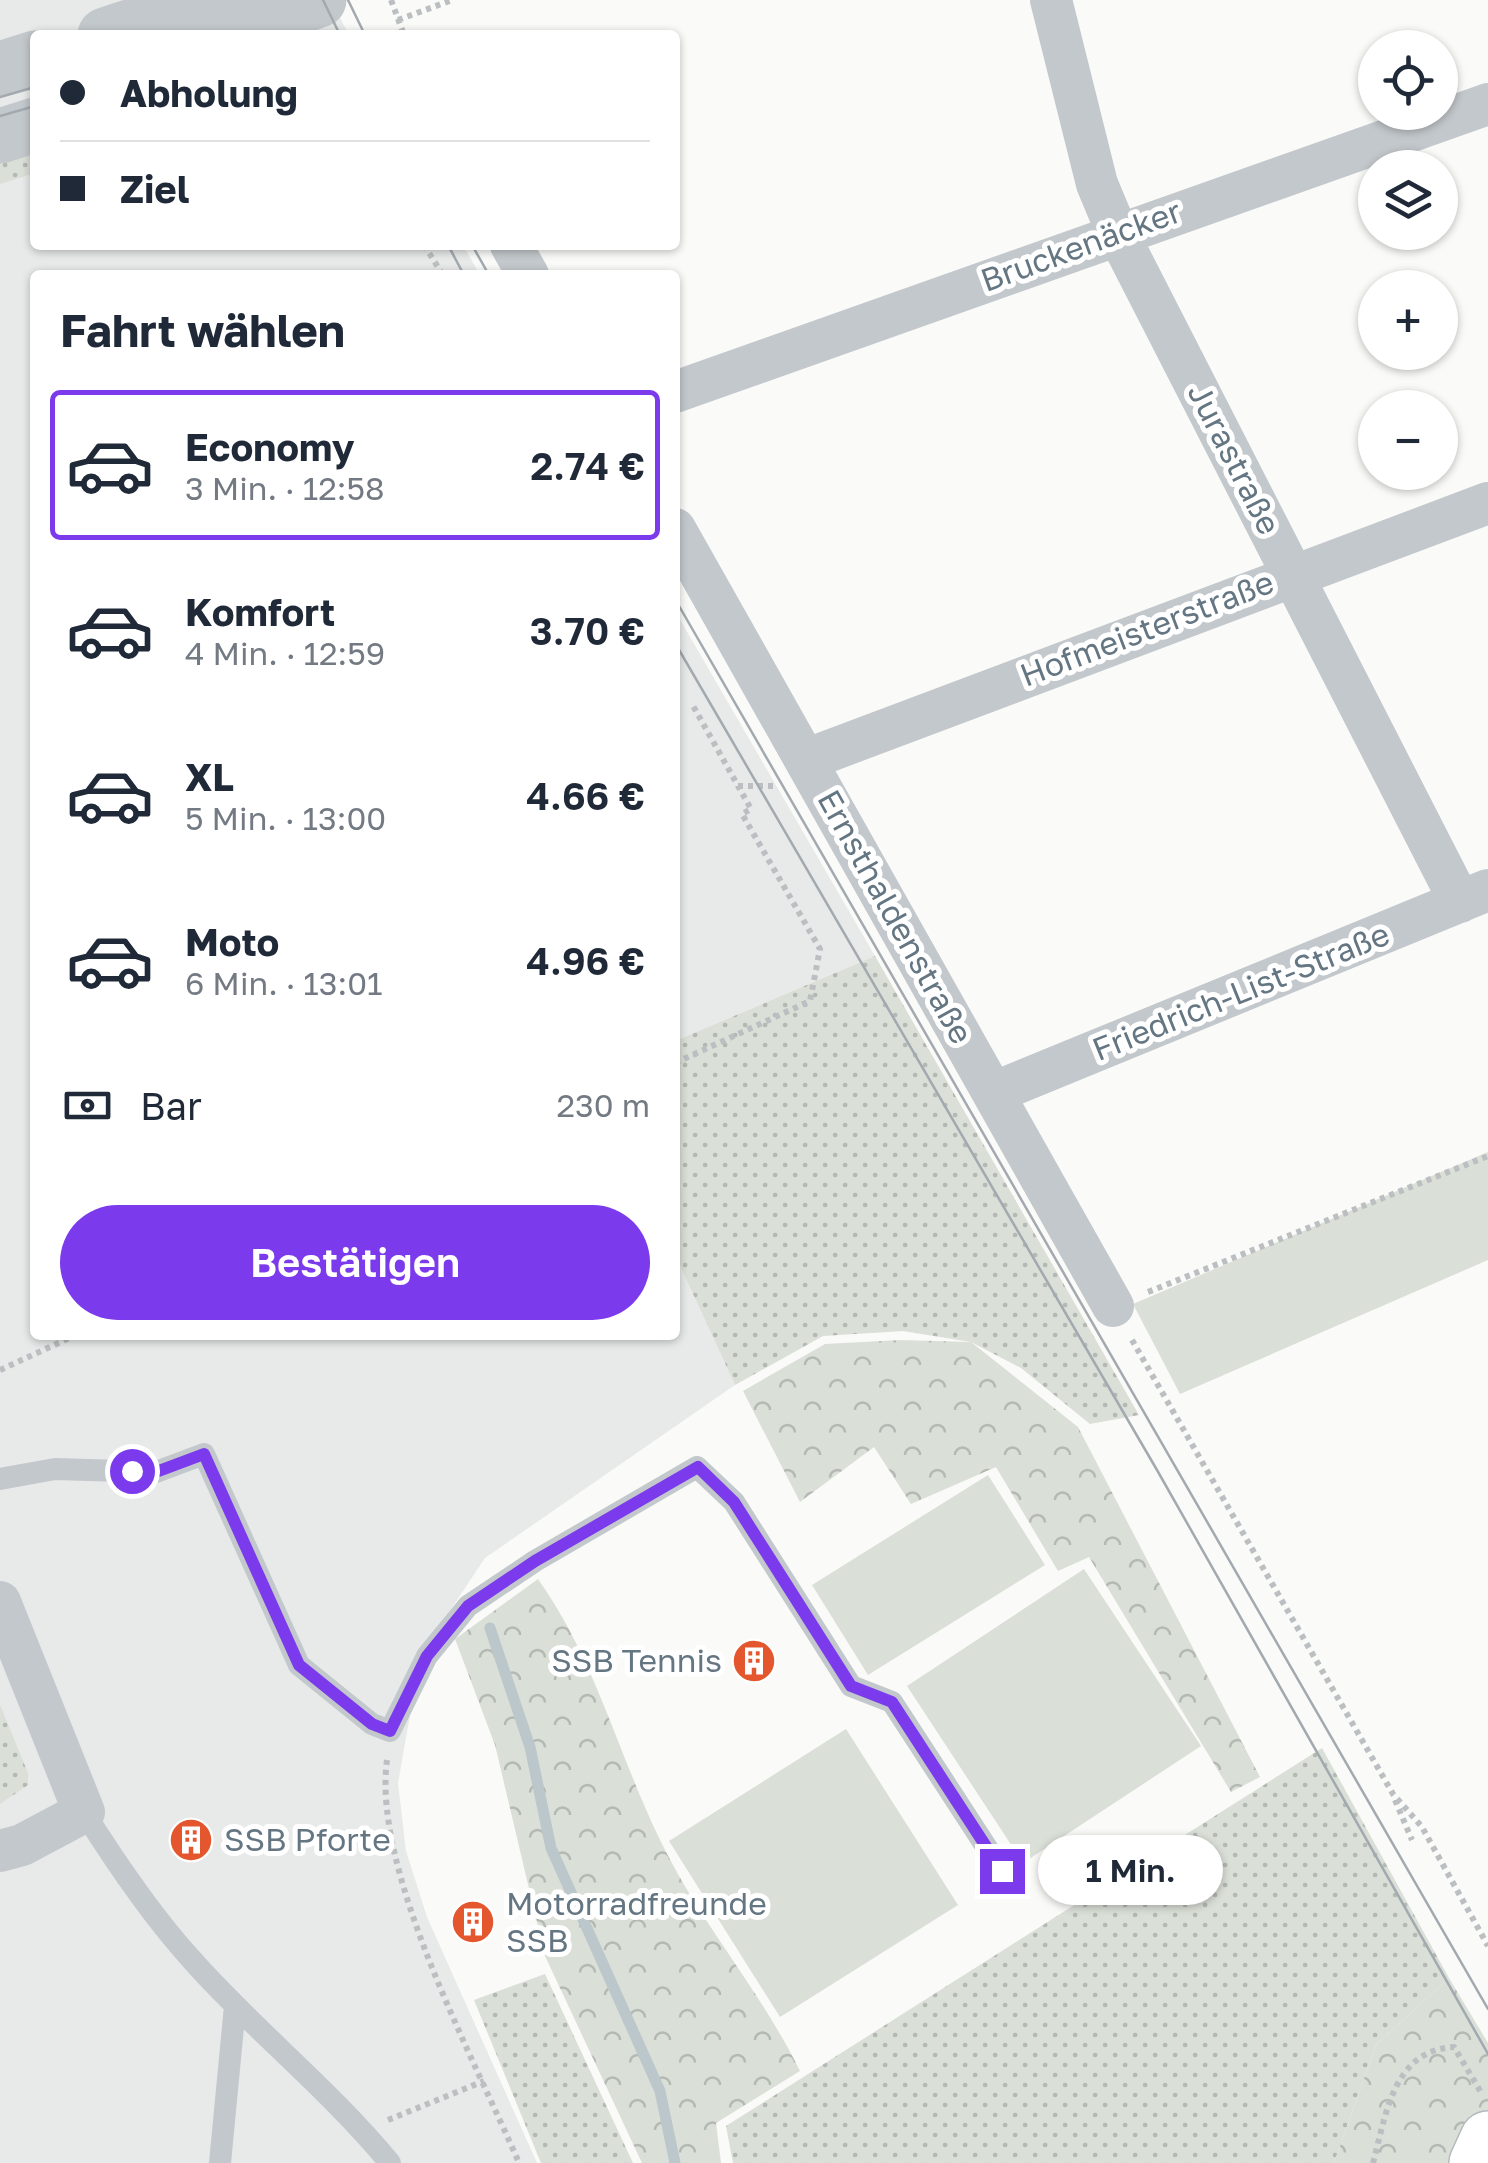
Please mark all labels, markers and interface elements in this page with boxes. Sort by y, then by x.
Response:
map controls [1358,30,1458,490]
button: locate [1358,30,1458,130]
text: Abholung [120,70,298,115]
button: layers [1358,150,1458,250]
text: Ziel [120,166,190,211]
street label: Bruckenäcker [975,191,1186,299]
button: + [1358,270,1458,370]
text: Fahrt wählen [60,303,345,357]
street label: Jurastraße [1181,377,1289,540]
button: − [1358,390,1458,490]
icon: car [65,420,155,510]
text: Economy [185,424,354,469]
text: 2.74 € [530,443,645,488]
text: 3 Min. · 12:58 [185,469,384,507]
street label: Hofmeisterstraße [1015,562,1279,694]
icon: car [65,585,155,675]
text: Komfort [185,589,335,634]
text: 3.70 € [530,608,645,653]
text: 4 Min. · 12:59 [185,634,385,672]
icon: car [65,750,155,840]
text: XL [185,754,234,799]
text: 4.66 € [526,773,645,818]
street label: Ernsthaldenstraße [810,783,981,1050]
text: 5 Min. · 13:00 [185,799,386,837]
street label: Friedrich-List-Straße [1087,914,1395,1068]
icon: car [65,915,155,1005]
text: Moto [185,919,279,964]
text: 4.96 € [526,938,645,983]
text: 6 Min. · 13:01 [185,964,383,1002]
icon: cash [60,1078,115,1133]
text: Bar [140,1083,202,1128]
text: 230 m [557,1086,650,1124]
button: Bestätigen [60,1205,650,1320]
route start [110,1449,155,1494]
building icon: SSB Tennis [731,1638,777,1684]
place label: SSB Tennis [551,1641,722,1679]
building icon: SSB Pforte [168,1817,214,1863]
place label: SSB Pforte [224,1820,391,1858]
callout: 1 Min. [1037,1836,1222,1906]
route end [980,1849,1025,1894]
text: 1 Min. [1085,1851,1176,1889]
place label: Motorradfreunde SSB [506,1884,767,1959]
building icon: Motorradfreunde SSB [450,1899,496,1945]

